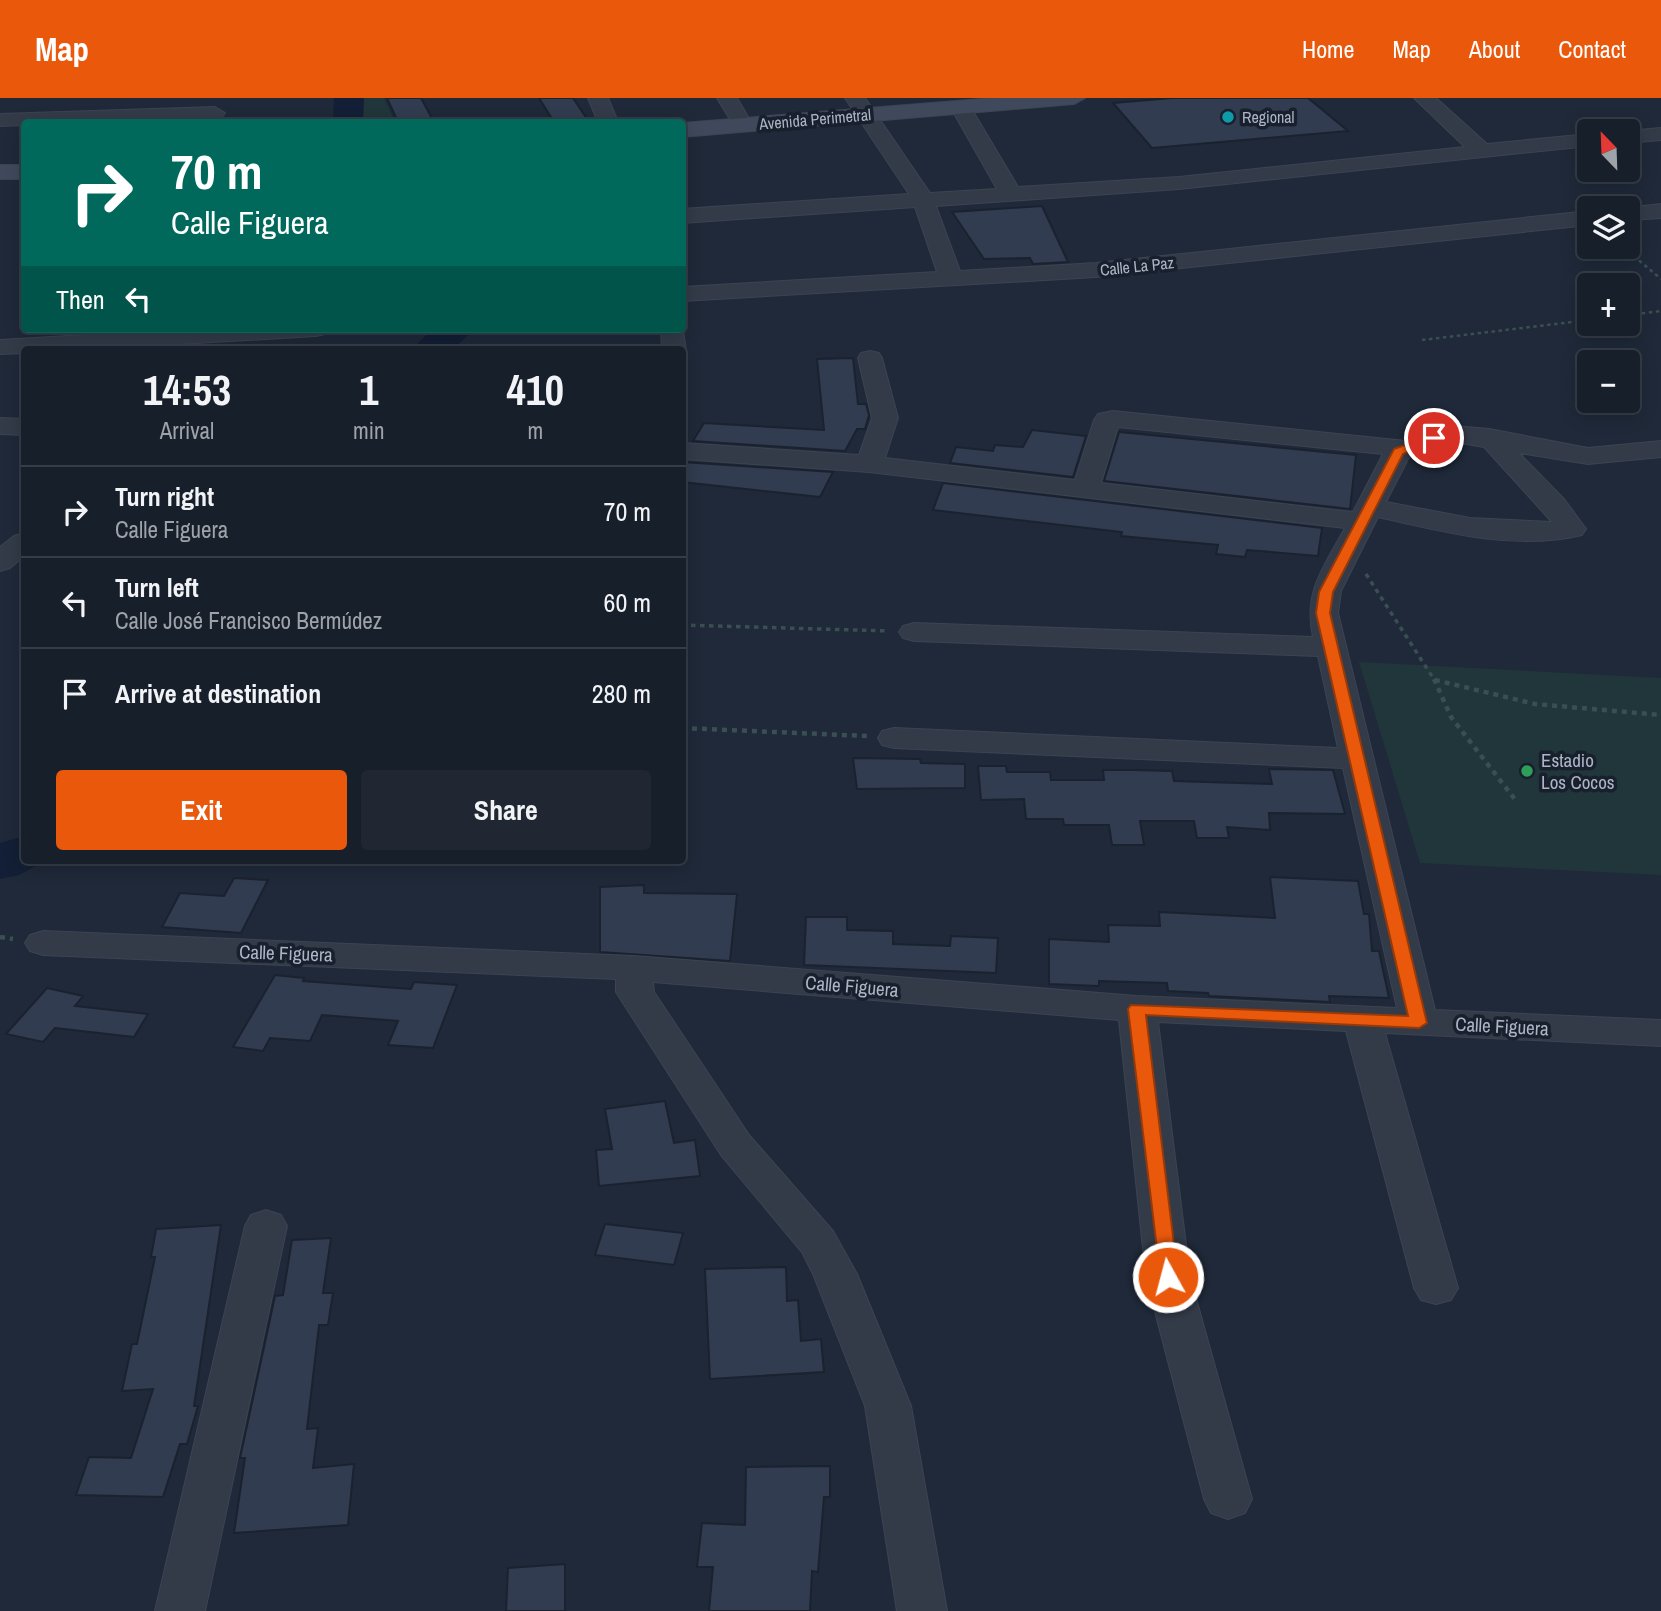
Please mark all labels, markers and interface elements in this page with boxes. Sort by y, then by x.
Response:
text: Map [35,27,89,71]
text: Home [1302,33,1354,65]
text: Map [1392,33,1431,65]
text: About [1469,33,1520,65]
text: Contact [1558,33,1626,65]
street label: Avenida Perimetral [757,103,872,135]
place label: Regional [1242,106,1295,128]
marker: Regional [1220,109,1236,125]
north arrow [1577,119,1640,182]
map controls [1577,119,1640,413]
text: 70 m [171,138,263,204]
icon: right [56,147,147,238]
button: layers [1577,196,1640,259]
text: Calle Figuera [171,201,329,244]
street label: Calle La Paz [1099,251,1176,281]
button: + [1577,273,1640,336]
icon: left [119,280,157,318]
text: Then [56,282,105,317]
button: − [1577,350,1640,413]
text: 14:53 [143,362,231,418]
text: 1 [359,362,378,418]
text: 410 [507,362,564,418]
pin [1404,408,1464,468]
text: Arrival [160,415,214,446]
text: min [353,415,385,446]
text: m [527,415,543,446]
icon: arrive [1415,419,1453,457]
text: Turn right [115,479,214,514]
icon: right [56,493,94,531]
text: 70 m [604,494,651,529]
text: Calle Figuera [115,514,228,545]
text: Turn left [115,570,199,605]
icon: left [56,584,94,622]
text: 60 m [604,585,651,620]
text: Calle José Francisco Bermúdez [115,605,382,636]
icon: arrive [56,675,94,713]
text: Arrive at destination [115,676,321,711]
text: 280 m [592,676,651,711]
place label: Estadio Los Cocos [1541,747,1615,795]
marker: Estadio Los Cocos [1519,763,1535,779]
button: Exit [56,770,347,850]
button: Share [361,770,651,850]
street label: Calle Figuera [239,938,334,968]
street label: Calle Figuera [804,969,900,1003]
street label: Calle Figuera [1455,1011,1550,1041]
position arrow [1131,1240,1205,1314]

